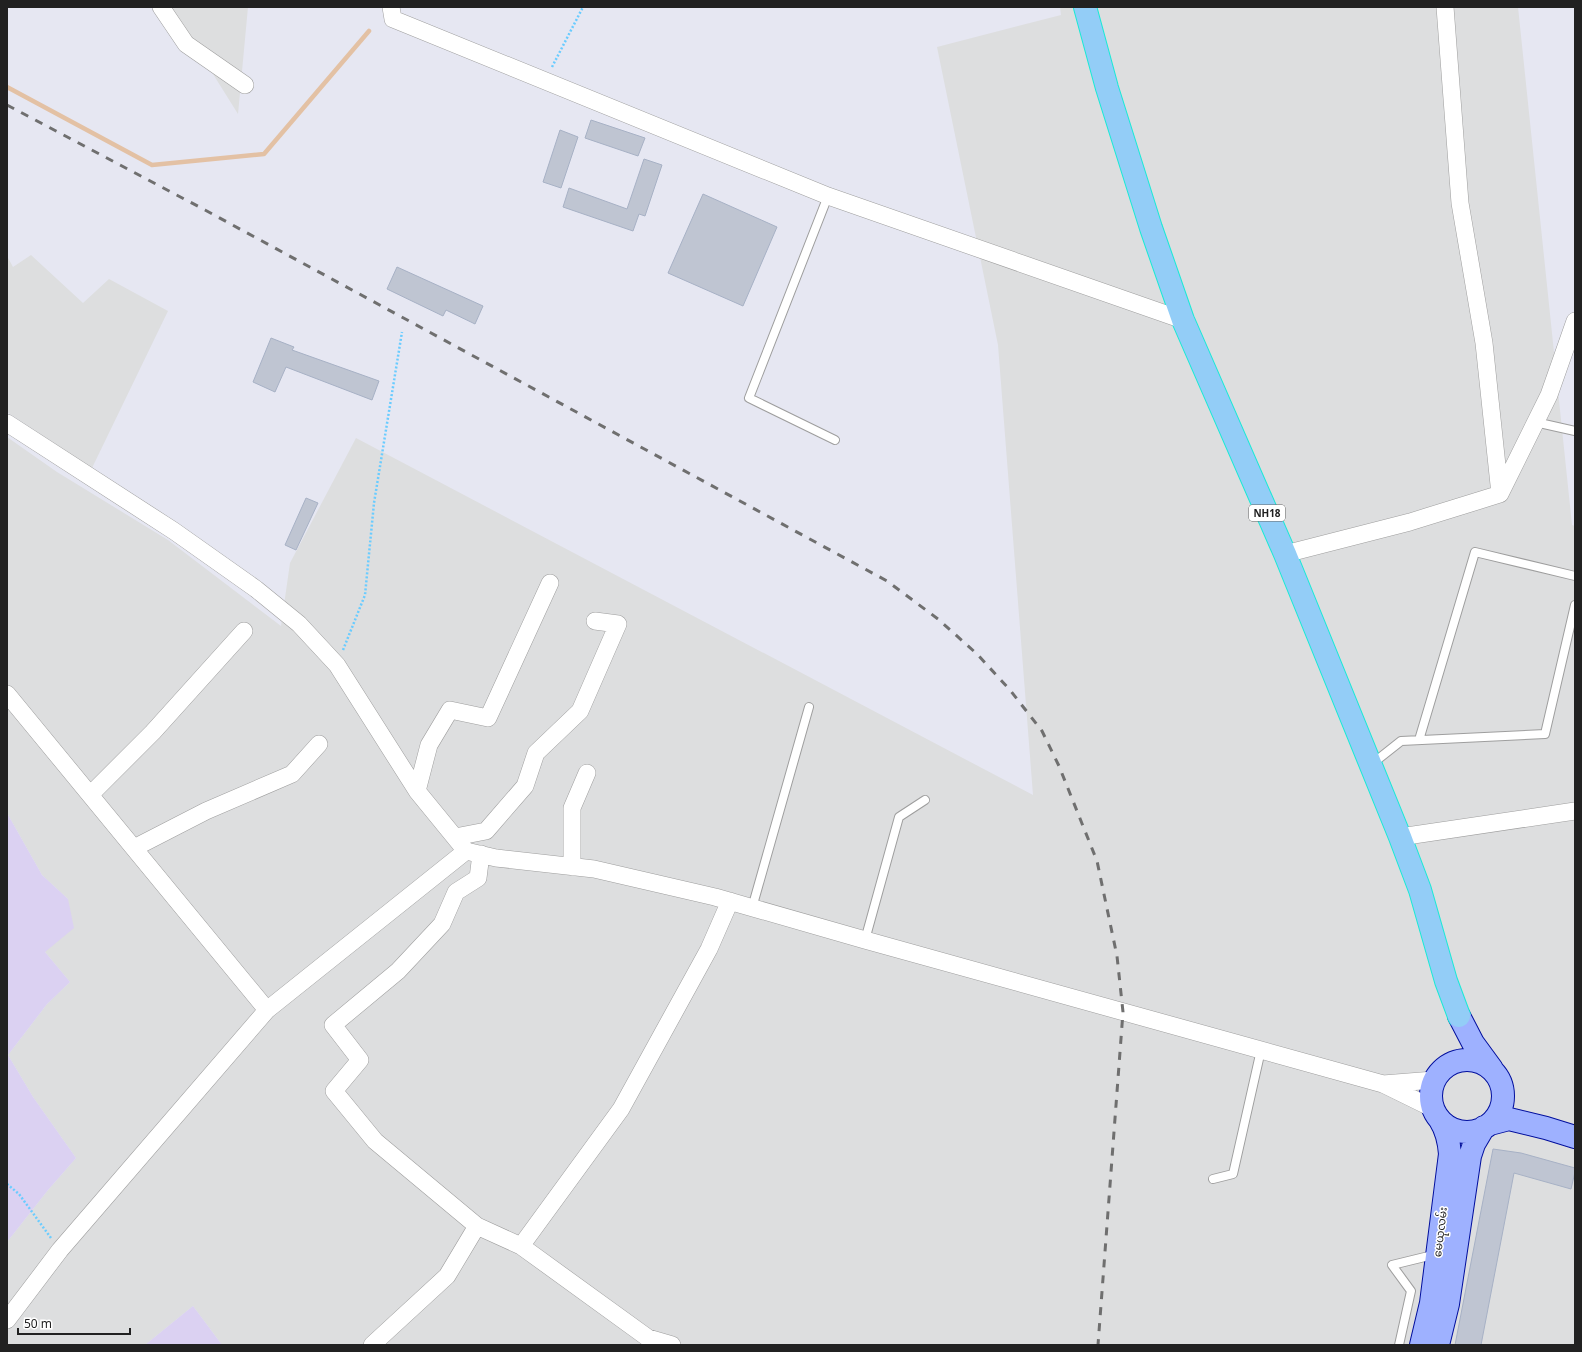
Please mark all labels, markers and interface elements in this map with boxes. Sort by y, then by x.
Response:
road number: NH18 [1249,505,1285,521]
street label: မေယုလမ်း [1429,1206,1452,1258]
scale bar [18,1310,130,1336]
text: 50 m [24,1315,52,1332]

